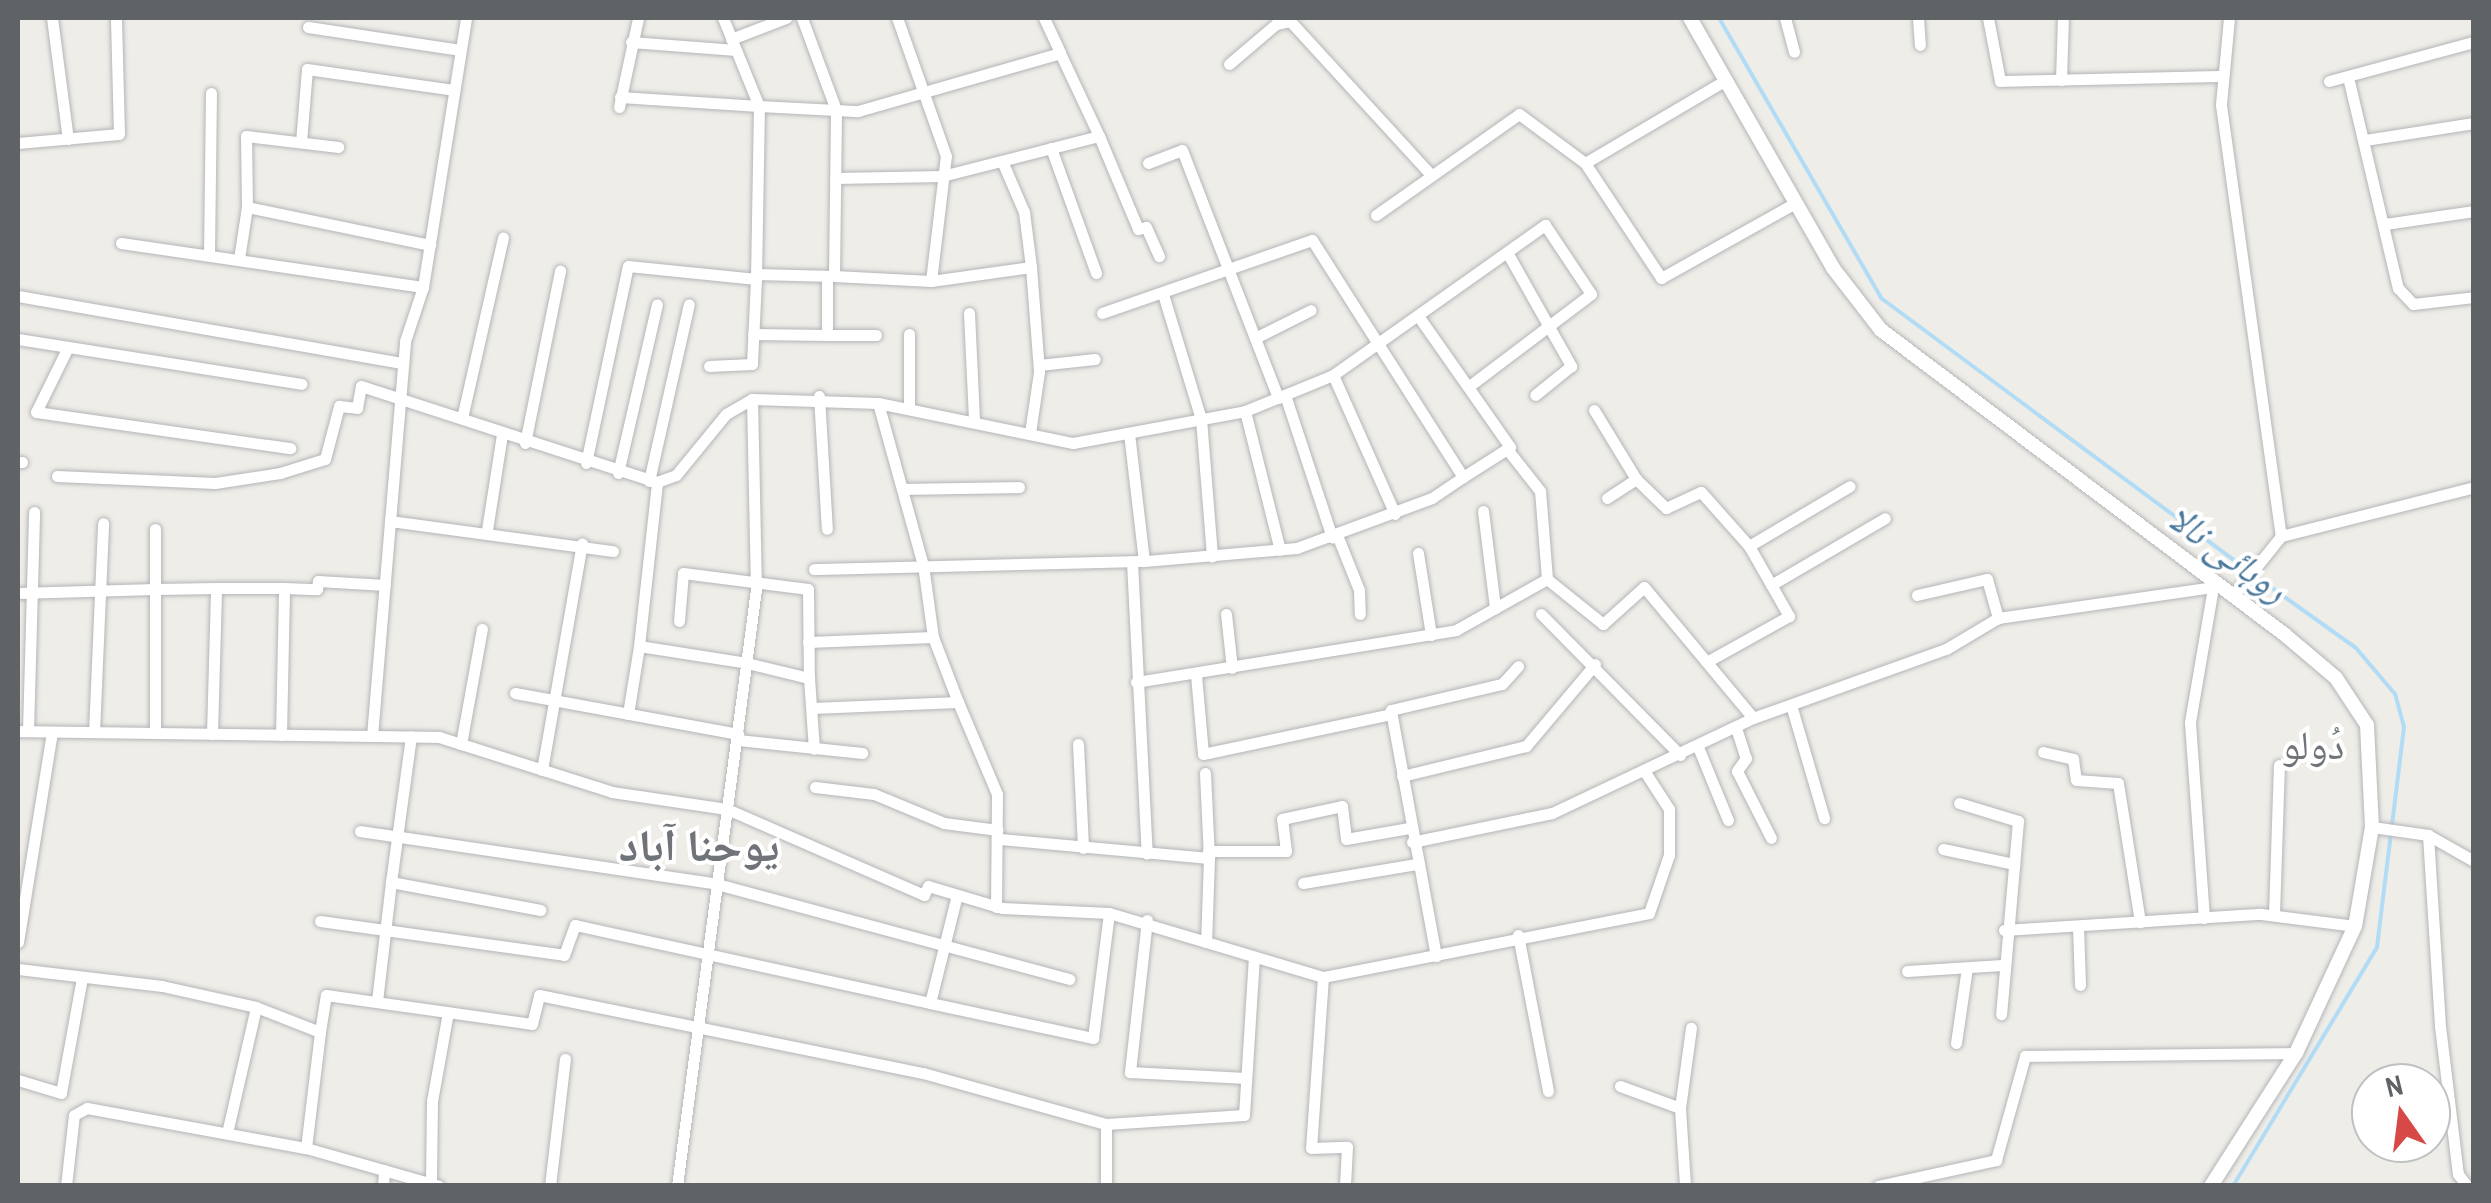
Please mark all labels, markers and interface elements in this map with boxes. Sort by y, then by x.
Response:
water label: روہائی نالا [2159,494,2297,612]
district label: دُولو [2282,721,2344,769]
district label: یوحنا آباد [619,818,779,872]
north arrow [2351,1063,2451,1163]
text: N [2382,1065,2407,1106]

